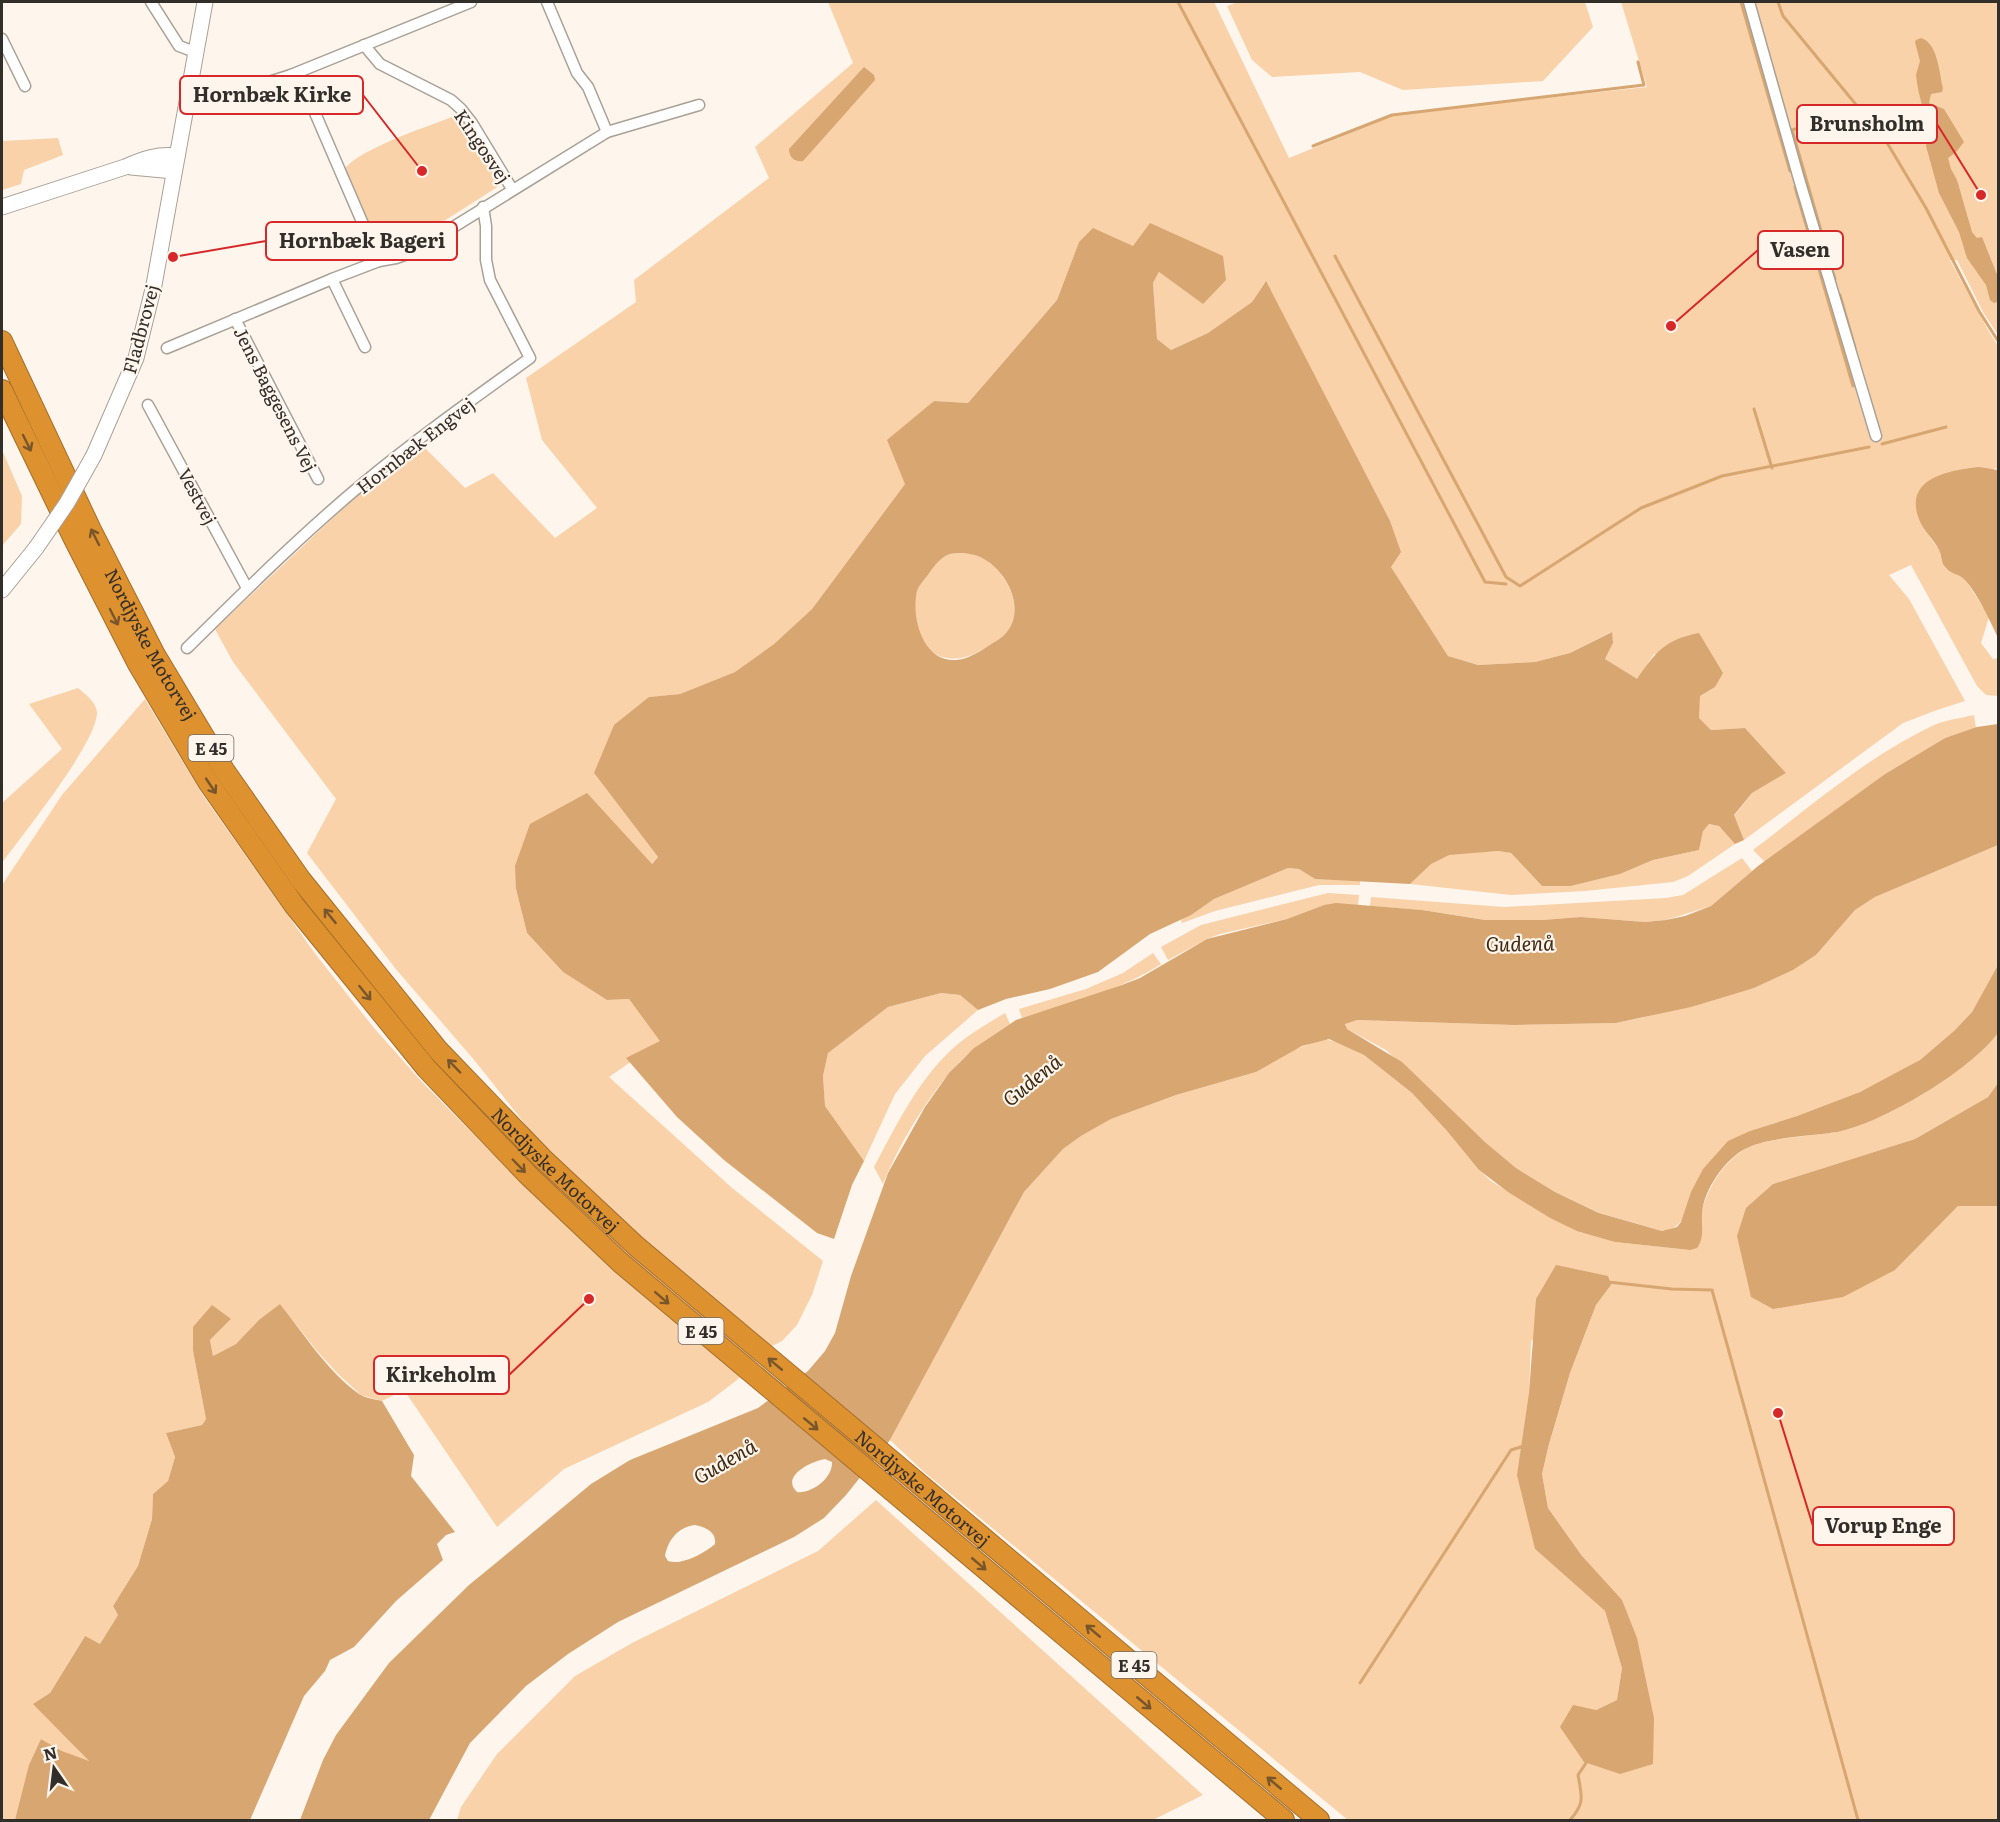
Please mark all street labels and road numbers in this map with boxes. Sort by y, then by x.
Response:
street label: Kingosvej [448,103,518,189]
street label: Fladbrovej [115,281,165,377]
street label: Jens Baggesens Vej [228,322,324,476]
street label: Hornbæk Engvej [350,390,480,500]
street label: Vestvej [172,463,224,529]
street label: Nordjyske Motorvej [99,563,204,725]
road number: E 45 [188,735,234,761]
street label: Nordjyske Motorvej [486,1101,626,1238]
road number: E 45 [678,1318,724,1344]
street label: Nordjyske Motorvej [850,1423,997,1552]
road number: E 45 [1112,1652,1156,1678]

